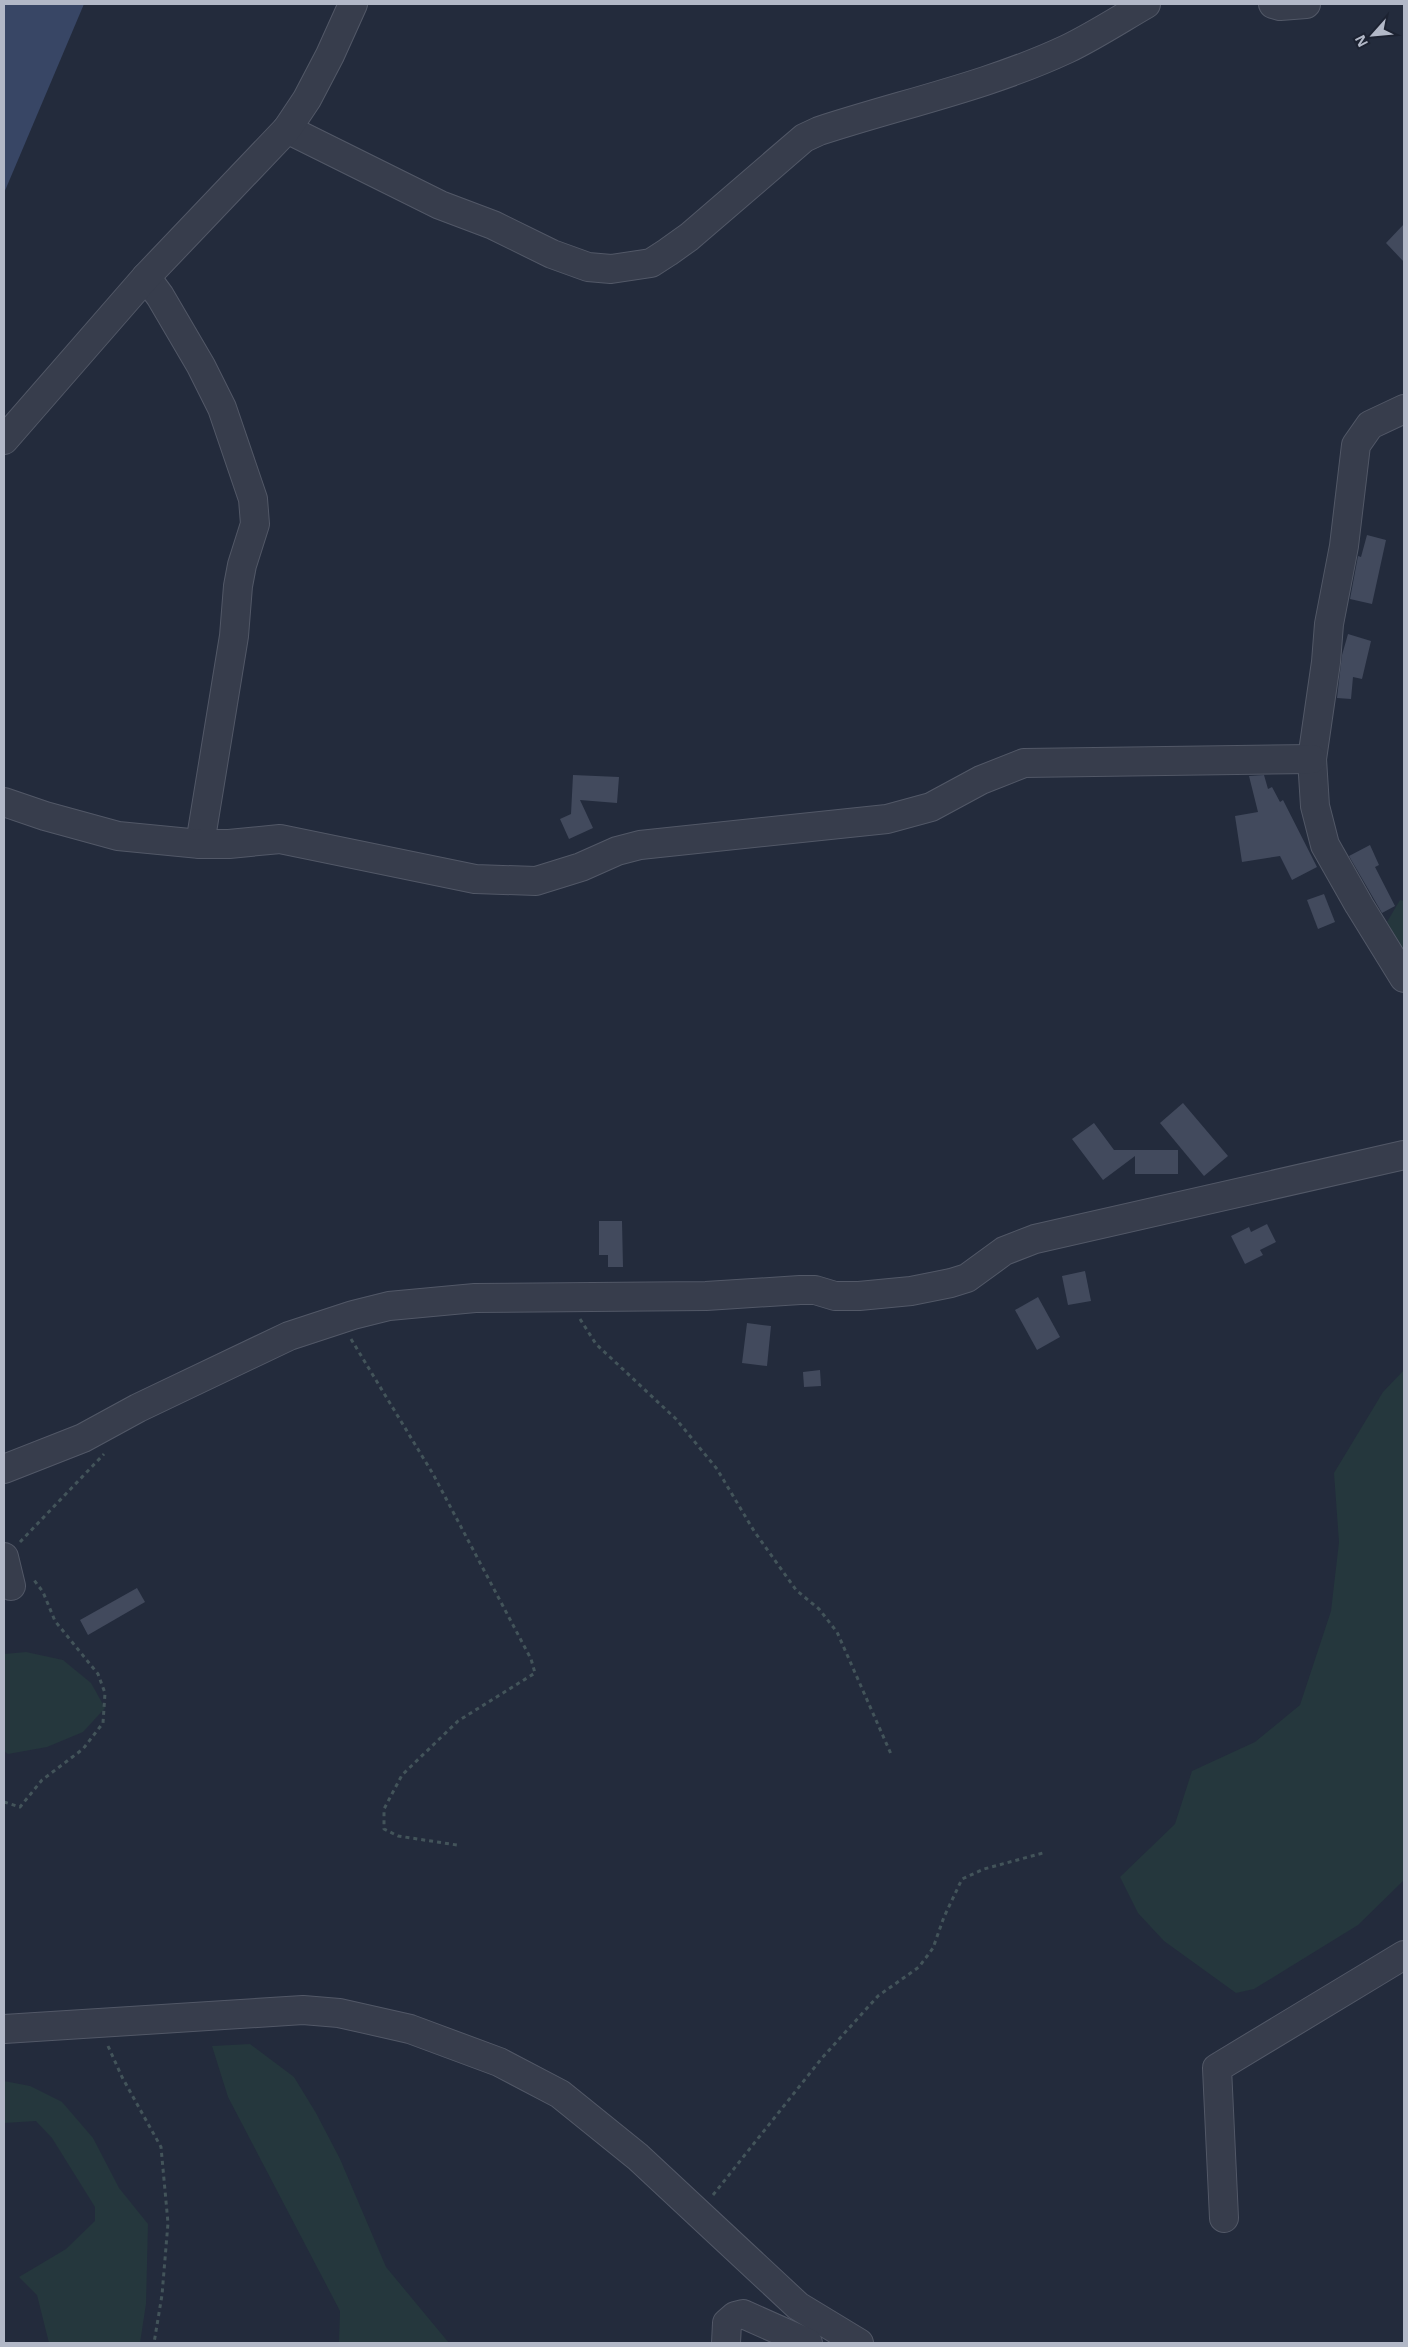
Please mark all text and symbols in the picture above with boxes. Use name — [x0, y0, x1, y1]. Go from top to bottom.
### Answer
north arrow — [1348, 10, 1398, 60]
text: N — [1350, 32, 1372, 51]

